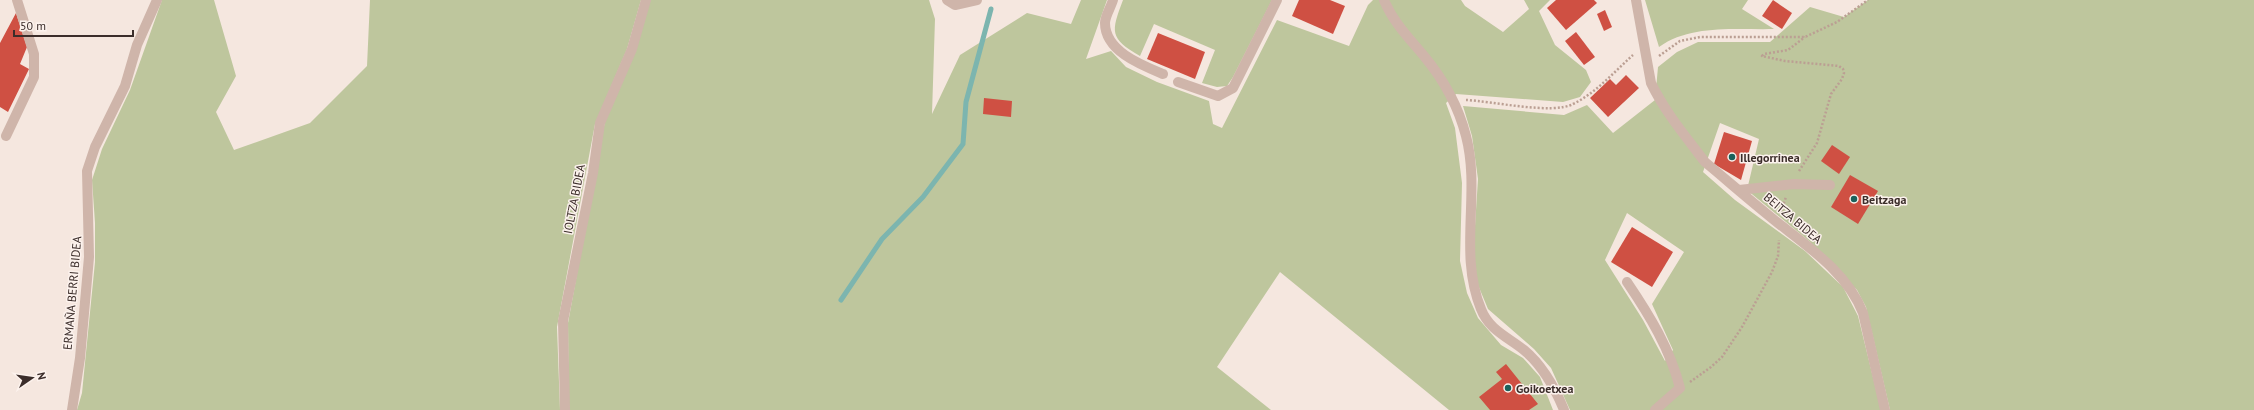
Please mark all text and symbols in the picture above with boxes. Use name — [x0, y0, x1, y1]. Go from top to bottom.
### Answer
scale bar — [14, 12, 133, 38]
text: 50 m — [20, 18, 46, 33]
place label: Illegorrinea — [1740, 150, 1800, 165]
marker: Illegorrinea — [1727, 152, 1737, 162]
street label: IOLTZA BIDEA — [560, 163, 588, 235]
street label: BEITZA BIDEA — [1761, 189, 1825, 247]
place label: Beitzaga — [1862, 192, 1906, 207]
marker: Beitzaga — [1849, 194, 1859, 204]
street label: ERMAÑA BERRI BIDEA — [60, 236, 84, 350]
north arrow — [12, 358, 52, 398]
text: N — [34, 371, 49, 381]
place label: Goikoetxea — [1516, 381, 1573, 396]
marker: Goikoetxea — [1503, 383, 1513, 393]

